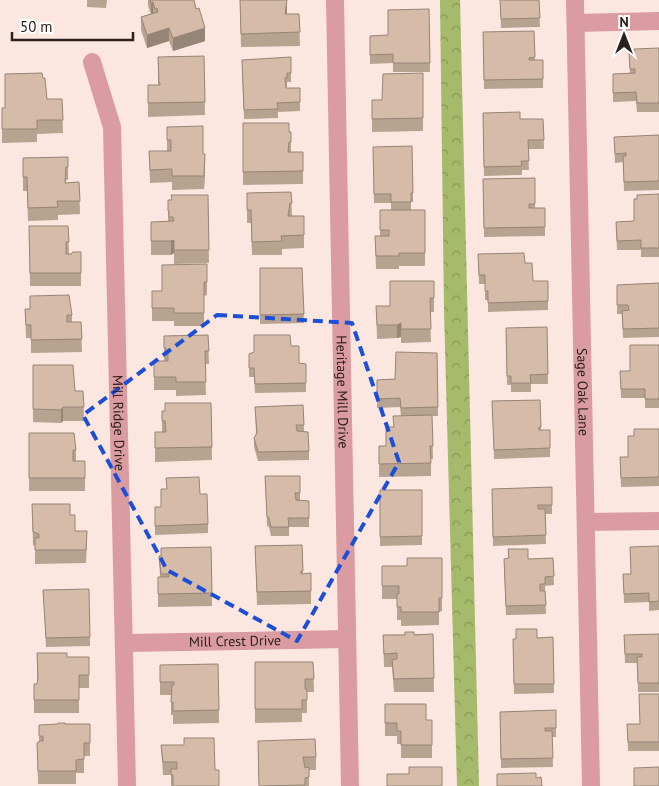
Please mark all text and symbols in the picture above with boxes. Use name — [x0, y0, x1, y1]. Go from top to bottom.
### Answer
scale bar — [12, 10, 134, 42]
north arrow — [599, 10, 649, 60]
text: N — [619, 13, 629, 31]
text: 50 m — [20, 17, 53, 36]
street label: Heritage Mill Drive — [332, 335, 353, 449]
street label: Sage Oak Lane — [573, 348, 593, 436]
street label: Mill Ridge Drive — [109, 375, 129, 471]
street label: Mill Crest Drive — [189, 631, 281, 651]

